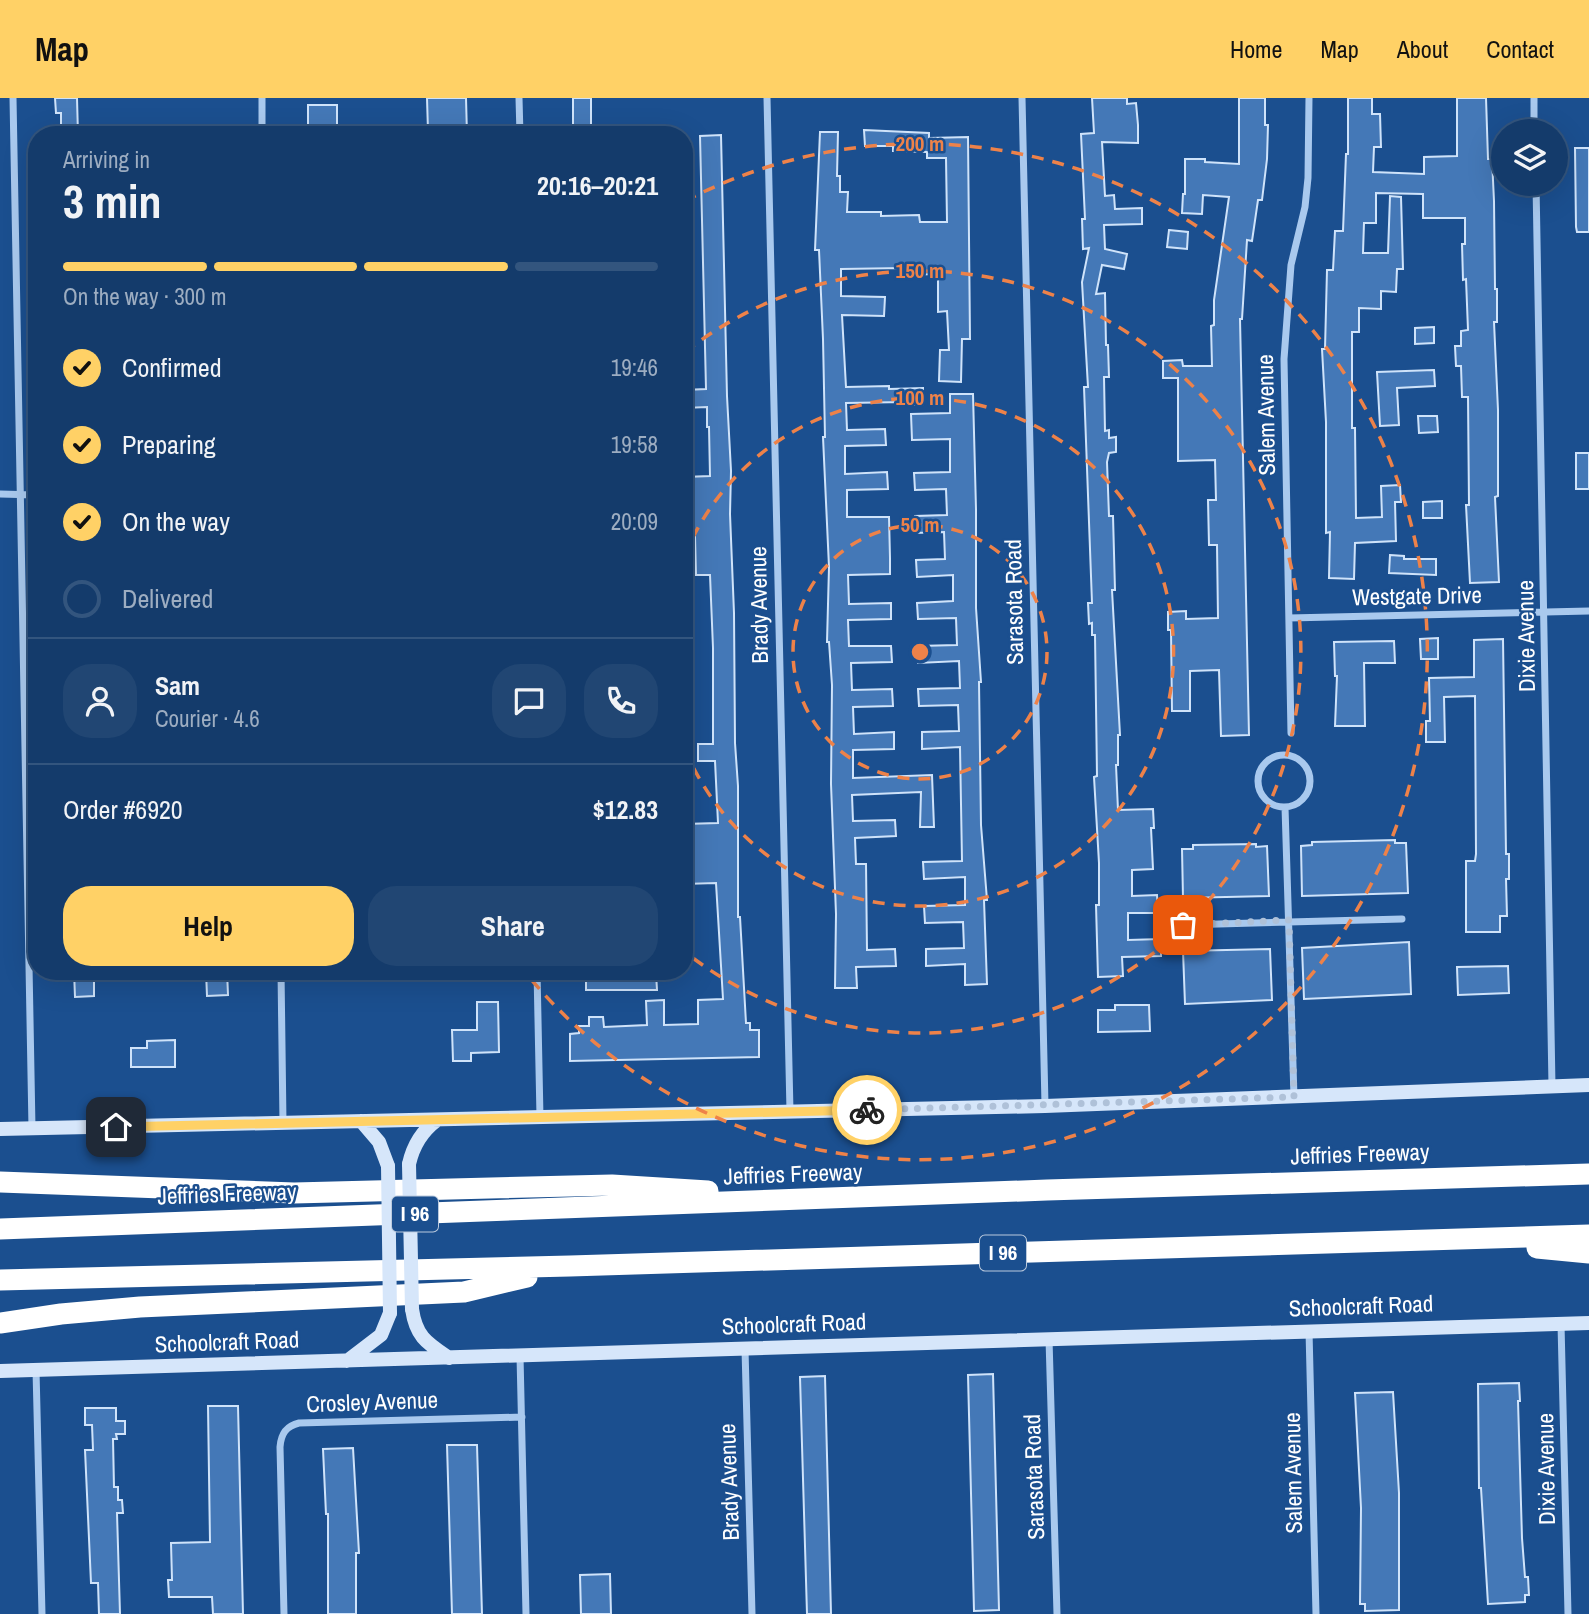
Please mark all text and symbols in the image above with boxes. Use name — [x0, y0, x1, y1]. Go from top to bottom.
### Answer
text: Map — [35, 27, 89, 71]
text: Home — [1230, 33, 1282, 65]
text: Map — [1320, 33, 1359, 65]
text: About — [1397, 33, 1448, 65]
text: Contact — [1486, 33, 1554, 65]
map controls — [1491, 119, 1568, 196]
button: layers — [1491, 119, 1568, 196]
text: 200 m — [896, 129, 944, 158]
text: Arriving in — [63, 144, 150, 175]
text: 20:16–20:21 — [537, 168, 658, 203]
text: 3 min — [63, 170, 162, 232]
text: 150 m — [896, 256, 944, 285]
text: On the way · 300 m — [63, 281, 227, 312]
icon: check — [63, 349, 101, 387]
text: Confirmed — [122, 350, 222, 385]
text: 19:46 — [611, 352, 658, 383]
street label: Salem Avenue — [1249, 354, 1282, 476]
text: 100 m — [896, 383, 944, 412]
icon: check — [63, 426, 101, 464]
text: Preparing — [122, 427, 216, 462]
text: 19:58 — [611, 429, 658, 460]
icon: check — [63, 503, 101, 541]
text: On the way — [122, 504, 230, 539]
text: 20:09 — [611, 506, 658, 537]
text: 50 m — [900, 510, 940, 539]
street label: Sarasota Road — [997, 539, 1030, 665]
street label: Brady Avenue — [742, 546, 775, 664]
street label: Westgate Drive — [1352, 579, 1482, 612]
street label: Dixie Avenue — [1509, 580, 1542, 692]
text: Delivered — [122, 581, 213, 616]
centre of rings — [908, 640, 932, 664]
button: person — [63, 664, 137, 738]
button: chat — [492, 664, 566, 738]
button: phone — [584, 664, 658, 738]
text: Sam — [155, 668, 200, 703]
text: Courier · 4.6 — [155, 703, 260, 734]
text: Order #6920 — [63, 792, 183, 827]
text: $12.83 — [593, 792, 658, 827]
button: Help — [63, 886, 354, 966]
button: Share — [368, 886, 658, 966]
pin — [1153, 895, 1213, 955]
icon: bag — [1164, 906, 1202, 944]
courier — [832, 1075, 902, 1145]
icon: bike — [848, 1091, 886, 1129]
pin — [86, 1097, 146, 1157]
icon: home — [97, 1108, 135, 1146]
street label: Jeffries Freeway — [1290, 1136, 1431, 1171]
street label: Jeffries Freeway — [723, 1156, 864, 1191]
street label: Jeffries Freeway — [157, 1176, 298, 1211]
road number: I 96 — [392, 1196, 438, 1232]
road number: I 96 — [980, 1236, 1026, 1270]
street label: Schoolcraft Road — [1288, 1287, 1434, 1324]
street label: Schoolcraft Road — [721, 1305, 867, 1342]
street label: Schoolcraft Road — [154, 1323, 300, 1360]
street label: Crosley Avenue — [306, 1384, 438, 1419]
street label: Salem Avenue — [1276, 1412, 1309, 1534]
street label: Dixie Avenue — [1529, 1413, 1562, 1525]
street label: Sarasota Road — [1016, 1414, 1051, 1540]
street label: Brady Avenue — [711, 1423, 746, 1541]

